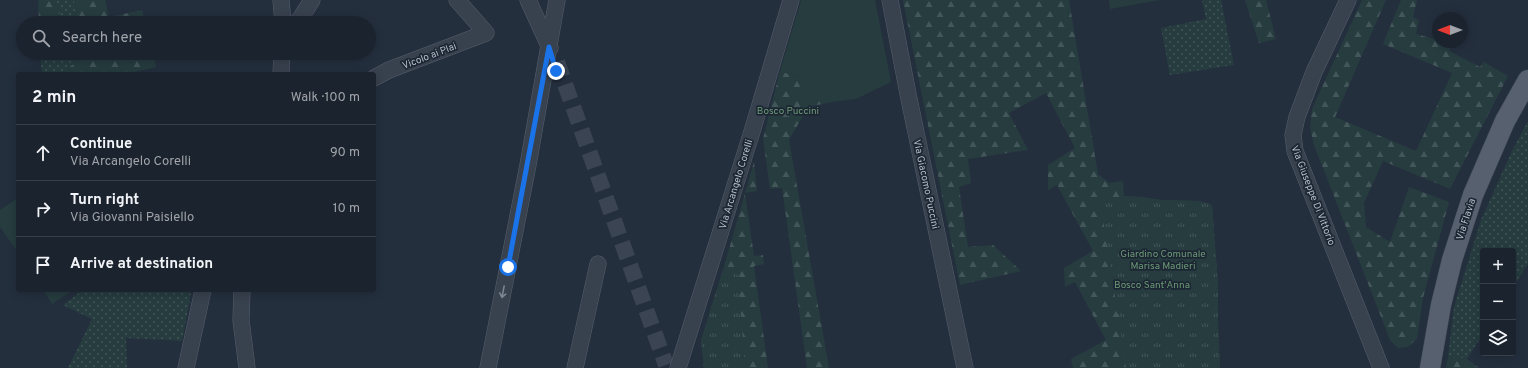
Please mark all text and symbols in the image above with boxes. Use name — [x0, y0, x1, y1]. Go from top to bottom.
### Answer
north arrow — [1432, 12, 1468, 48]
search box — [16, 16, 376, 60]
icon: search — [30, 27, 52, 49]
text: Search here — [62, 29, 142, 48]
street label: Vicolo ai Plai — [401, 40, 459, 73]
route end — [547, 62, 565, 80]
text: 2 min — [32, 87, 76, 109]
text: Walk · 100 m — [291, 90, 360, 106]
park label: Bosco Puccini — [757, 105, 819, 118]
text: Continue — [70, 135, 132, 154]
street label: Via Arcangelo Corelli — [717, 138, 756, 231]
street label: Via Giacomo Puccini — [910, 138, 941, 230]
icon: ahead — [32, 142, 54, 164]
street label: Via Giuseppe Di Vittorio — [1288, 144, 1338, 248]
text: 90 m — [330, 145, 360, 161]
text: Via Arcangelo Corelli — [70, 154, 191, 170]
text: Turn right — [70, 191, 139, 210]
street label: Via Flavia — [1454, 197, 1479, 242]
icon: right — [32, 198, 54, 220]
text: 10 m — [333, 201, 360, 217]
text: Via Giovanni Paisiello — [70, 210, 194, 226]
park label: Giardino Comunale Marisa Madieri — [1120, 248, 1206, 273]
map controls — [1480, 248, 1516, 356]
button: + — [1480, 248, 1516, 284]
icon: arrive — [32, 254, 54, 276]
text: Arrive at destination — [70, 255, 213, 274]
route start — [499, 258, 517, 276]
park label: Bosco Sant'Anna — [1114, 279, 1190, 292]
button: − — [1480, 284, 1516, 320]
one-way arrow — [499, 285, 507, 298]
button: layers — [1480, 320, 1516, 356]

